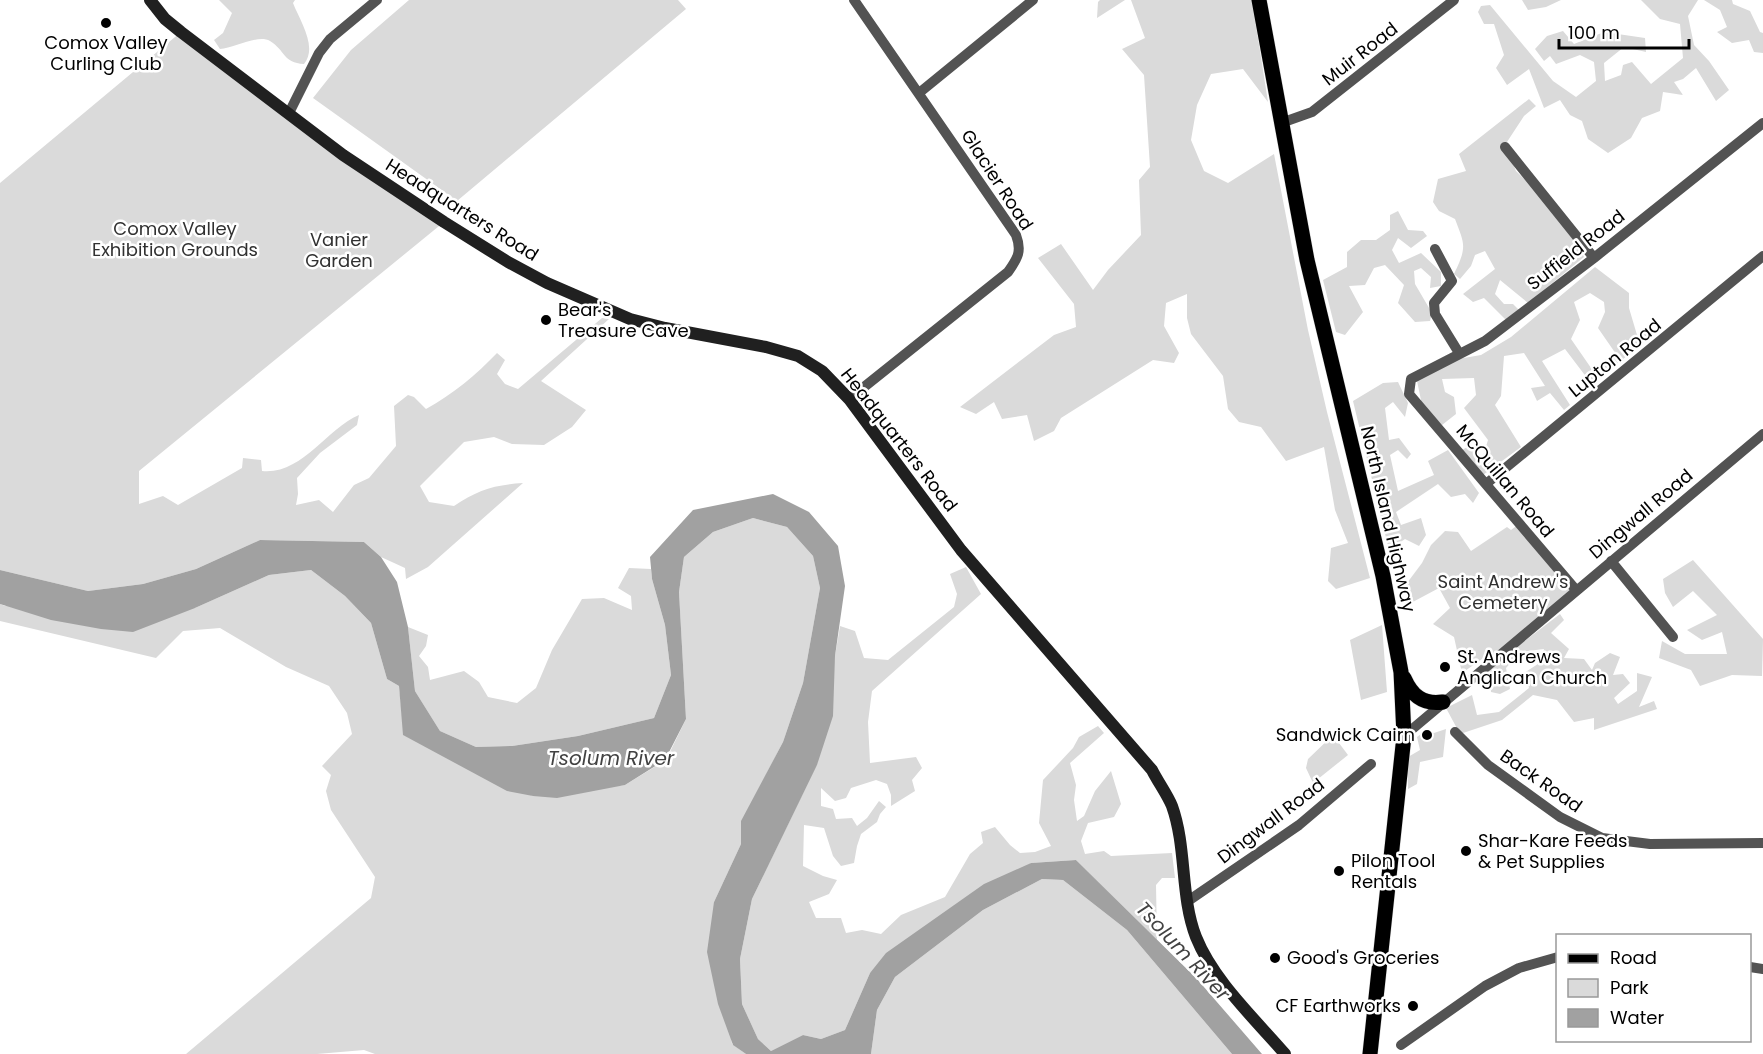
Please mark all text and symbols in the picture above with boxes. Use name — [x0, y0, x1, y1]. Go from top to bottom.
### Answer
scale bar — [1559, 12, 1690, 50]
marker: Comox Valley Curling Club — [99, 16, 113, 30]
street label: Muir Road — [1317, 16, 1403, 91]
text: 100 m — [1568, 20, 1620, 45]
place label: Comox Valley Curling Club — [44, 30, 168, 76]
street label: Glacier Road — [956, 125, 1039, 235]
street label: Headquarters Road — [381, 152, 543, 267]
street label: Suffield Road — [1522, 204, 1630, 296]
park label: Comox Valley Exhibition Grounds — [92, 216, 258, 262]
park label: Vanier Garden — [305, 227, 373, 273]
place label: Bear's Treasure Cave — [558, 297, 689, 343]
street label: Lupton Road — [1563, 312, 1666, 403]
marker: Bear's Treasure Cave — [539, 313, 553, 327]
street label: Headquarters Road — [835, 363, 963, 517]
street label: McQuillan Road — [1451, 419, 1560, 543]
street label: North Island Highway — [1355, 423, 1422, 614]
street label: Dingwall Road — [1584, 463, 1698, 564]
park label: Saint Andrew's Cemetery — [1438, 569, 1568, 615]
place label: St. Andrews Anglican Church — [1457, 644, 1607, 690]
marker: St. Andrews Anglican Church — [1438, 660, 1452, 674]
place label: Sandwick Cairn — [1276, 722, 1415, 747]
marker: Sandwick Cairn — [1420, 728, 1434, 742]
street label: Back Road — [1495, 743, 1587, 818]
water label: Tsolum River — [548, 744, 675, 772]
street label: Dingwall Road — [1212, 772, 1329, 869]
place label: Shar-Kare Feeds & Pet Supplies — [1478, 828, 1627, 874]
marker: Shar-Kare Feeds & Pet Supplies — [1459, 844, 1473, 858]
place label: Pilon Tool Rentals — [1351, 848, 1435, 894]
marker: Pilon Tool Rentals — [1332, 864, 1346, 878]
water label: Tsolum River — [1130, 895, 1237, 1007]
legend — [1556, 934, 1751, 1042]
place label: Good's Groceries — [1287, 945, 1439, 970]
text: Road — [1610, 945, 1657, 970]
marker: Good's Groceries — [1268, 951, 1282, 965]
text: Park — [1610, 975, 1649, 1000]
place label: CF Earthworks — [1275, 993, 1401, 1018]
marker: CF Earthworks — [1406, 999, 1420, 1013]
text: Water — [1610, 1005, 1664, 1030]

